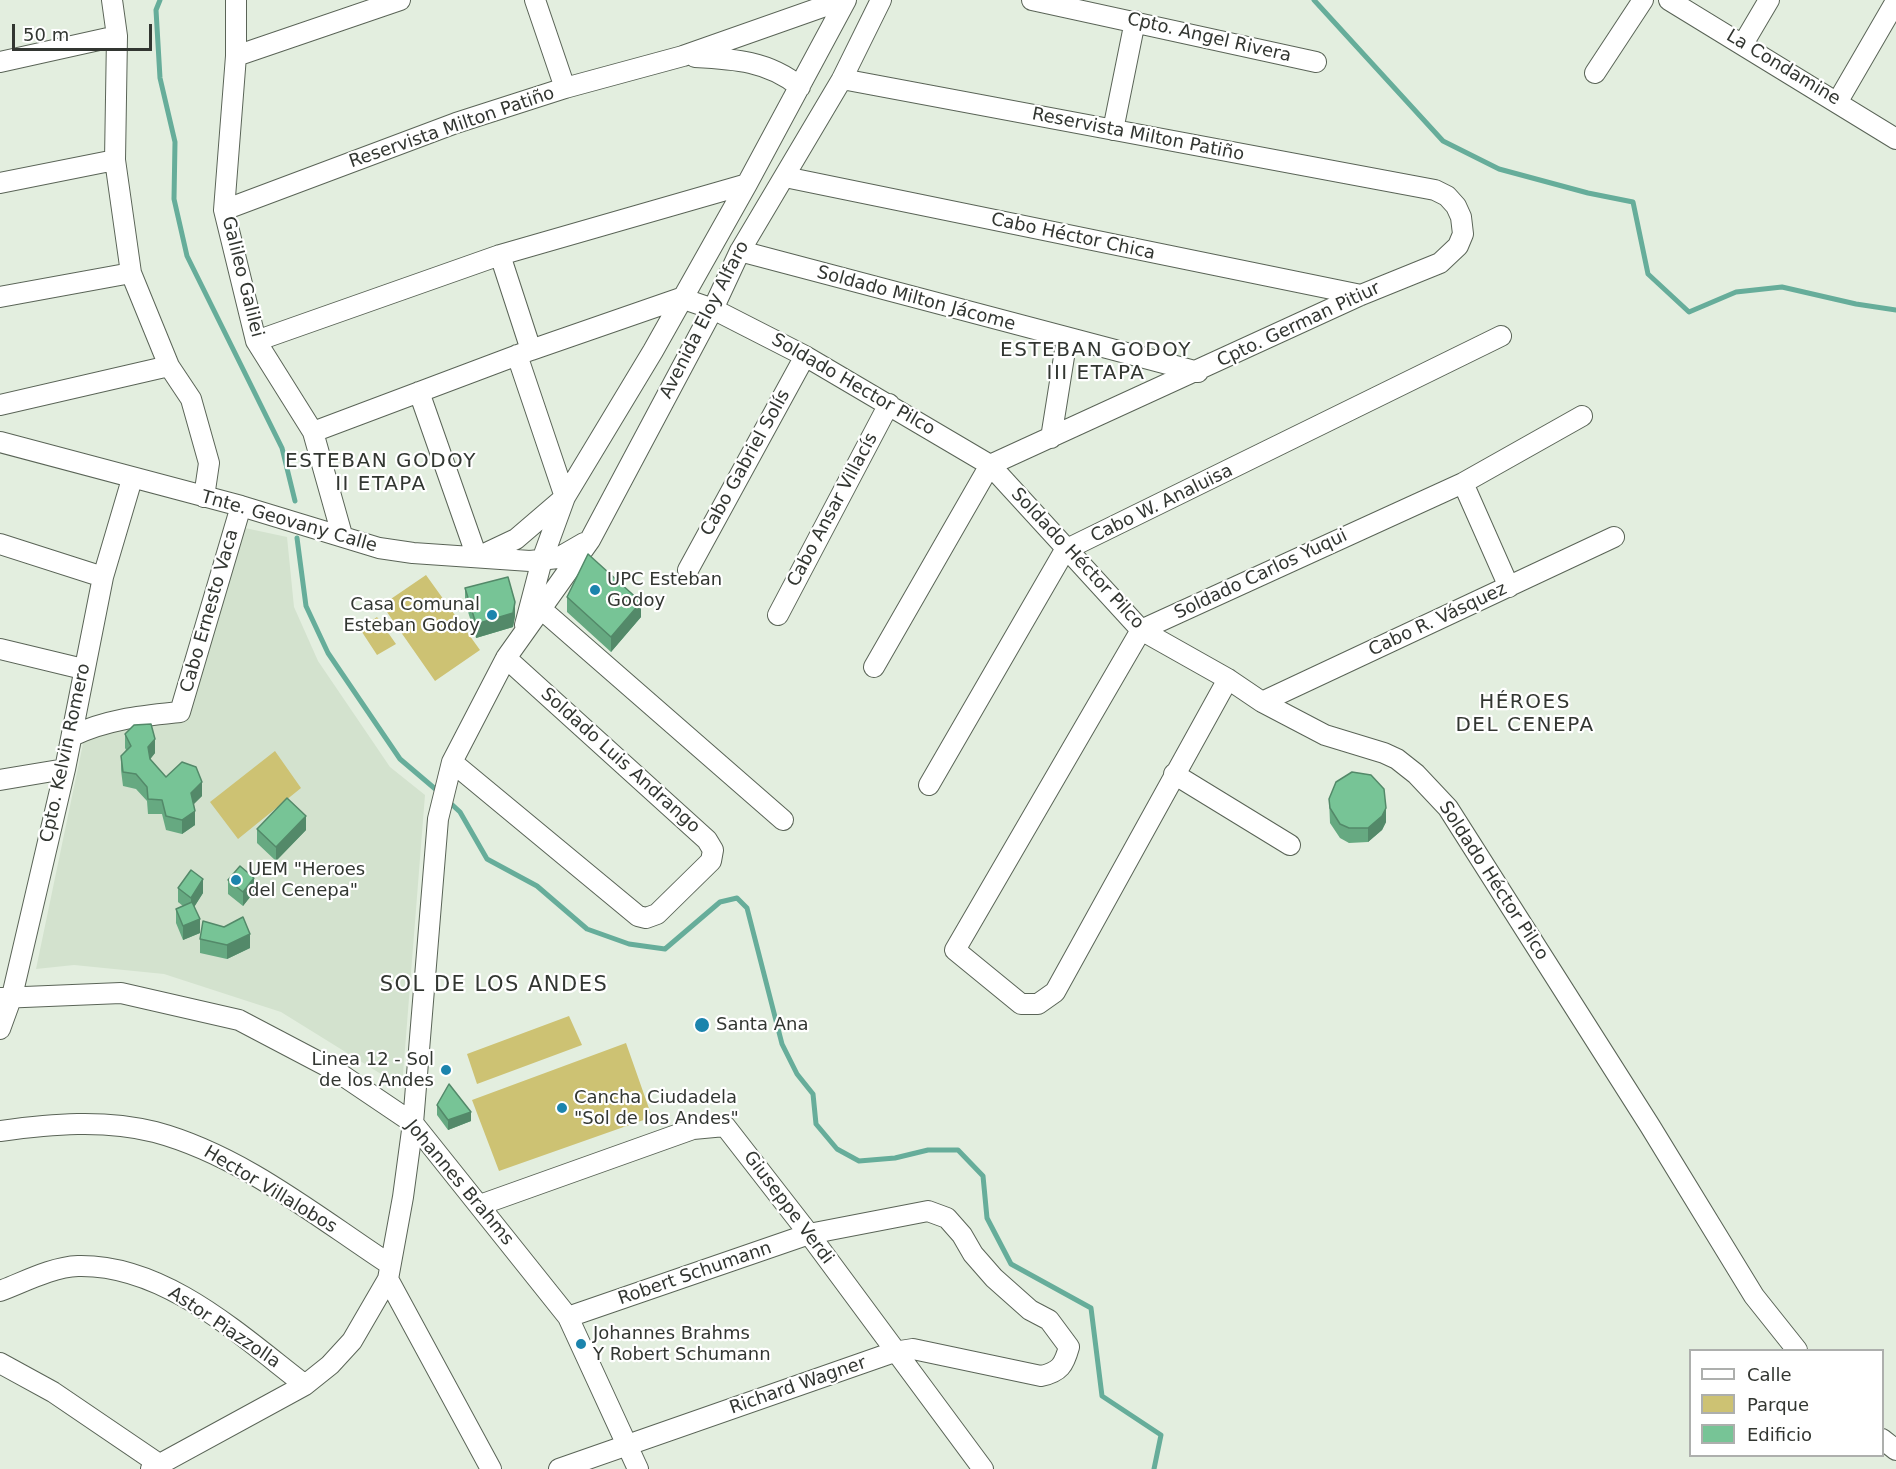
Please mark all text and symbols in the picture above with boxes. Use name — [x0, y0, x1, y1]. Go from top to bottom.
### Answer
street label: Cpto. Angel Rivera — [1125, 9, 1293, 67]
scale bar — [15, 12, 154, 50]
text: 50 m — [23, 24, 69, 45]
street label: La Condamine — [1722, 25, 1844, 111]
street label: Reservista Milton Patiño — [346, 83, 558, 173]
street label: Reservista Milton Patiño — [1030, 104, 1246, 166]
street label: Cabo Héctor Chica — [989, 209, 1157, 265]
street label: Galileo Galilei — [217, 214, 267, 340]
street label: Avenida Eloy Alfaro — [656, 238, 754, 402]
street label: Soldado Milton Jácome — [814, 262, 1018, 336]
street label: Cpto. German Pitiur — [1214, 278, 1384, 372]
street label: Soldado Hector Pilco — [767, 329, 939, 441]
district label: ESTEBAN GODOY III ETAPA — [1000, 339, 1192, 386]
street label: Cabo Gabriel Solís — [697, 386, 795, 540]
street label: Cabo Ansar Villacís — [783, 429, 883, 591]
district label: ESTEBAN GODOY II ETAPA — [285, 450, 477, 497]
street label: Cabo W. Analuisa — [1087, 460, 1237, 548]
street label: Soldado Héctor Pilco — [1006, 484, 1148, 634]
street label: Tnte. Geovany Calle — [198, 487, 380, 557]
street label: Soldado Carlos Yuqui — [1171, 525, 1351, 625]
street label: Cabo Ernesto Vaca — [176, 527, 244, 695]
place label: UPC Esteban Godoy — [607, 569, 722, 612]
street label: Cabo R. Vásquez — [1366, 579, 1510, 661]
marker: UPC Esteban Godoy — [588, 583, 602, 597]
place label: Casa Comunal Esteban Godoy — [343, 594, 480, 636]
marker: Casa Comunal Esteban Godoy — [485, 608, 499, 622]
street label: Cpto. Kelvin Romero — [36, 662, 96, 844]
street label: Soldado Luis Andrango — [536, 684, 704, 838]
district label: HÉROES DEL CENEPA — [1455, 691, 1595, 738]
street label: Soldado Héctor Pilco — [1434, 797, 1552, 965]
place label: UEM "Heroes del Cenepa" — [248, 859, 365, 902]
marker: UEM "Heroes del Cenepa" — [229, 873, 243, 887]
district label: SOL DE LOS ANDES — [380, 973, 608, 999]
place label: Santa Ana — [716, 1014, 808, 1036]
marker: Santa Ana — [693, 1016, 711, 1034]
place label: Linea 12 - Sol de los Andes — [311, 1049, 434, 1092]
marker: Linea 12 - Sol de los Andes — [439, 1063, 453, 1077]
place label: Cancha Ciudadela "Sol de los Andes" — [574, 1087, 739, 1130]
marker: Cancha Ciudadela "Sol de los Andes" — [555, 1101, 569, 1115]
street label: Johannes Brahms — [400, 1116, 518, 1250]
street label: Hector Villalobos — [200, 1142, 340, 1238]
street label: Giuseppe Verdi — [738, 1147, 838, 1269]
street label: Robert Schumann — [615, 1238, 775, 1310]
street label: Astor Piazzolla — [164, 1283, 284, 1373]
place label: Johannes Brahms Y Robert Schumann — [593, 1323, 771, 1366]
marker: Johannes Brahms Y Robert Schumann — [574, 1337, 588, 1351]
legend — [1689, 1349, 1884, 1457]
street label: Richard Wagner — [727, 1353, 869, 1419]
text: Calle — [1747, 1364, 1792, 1385]
text: Parque — [1747, 1394, 1809, 1415]
text: Edificio — [1747, 1424, 1812, 1445]

